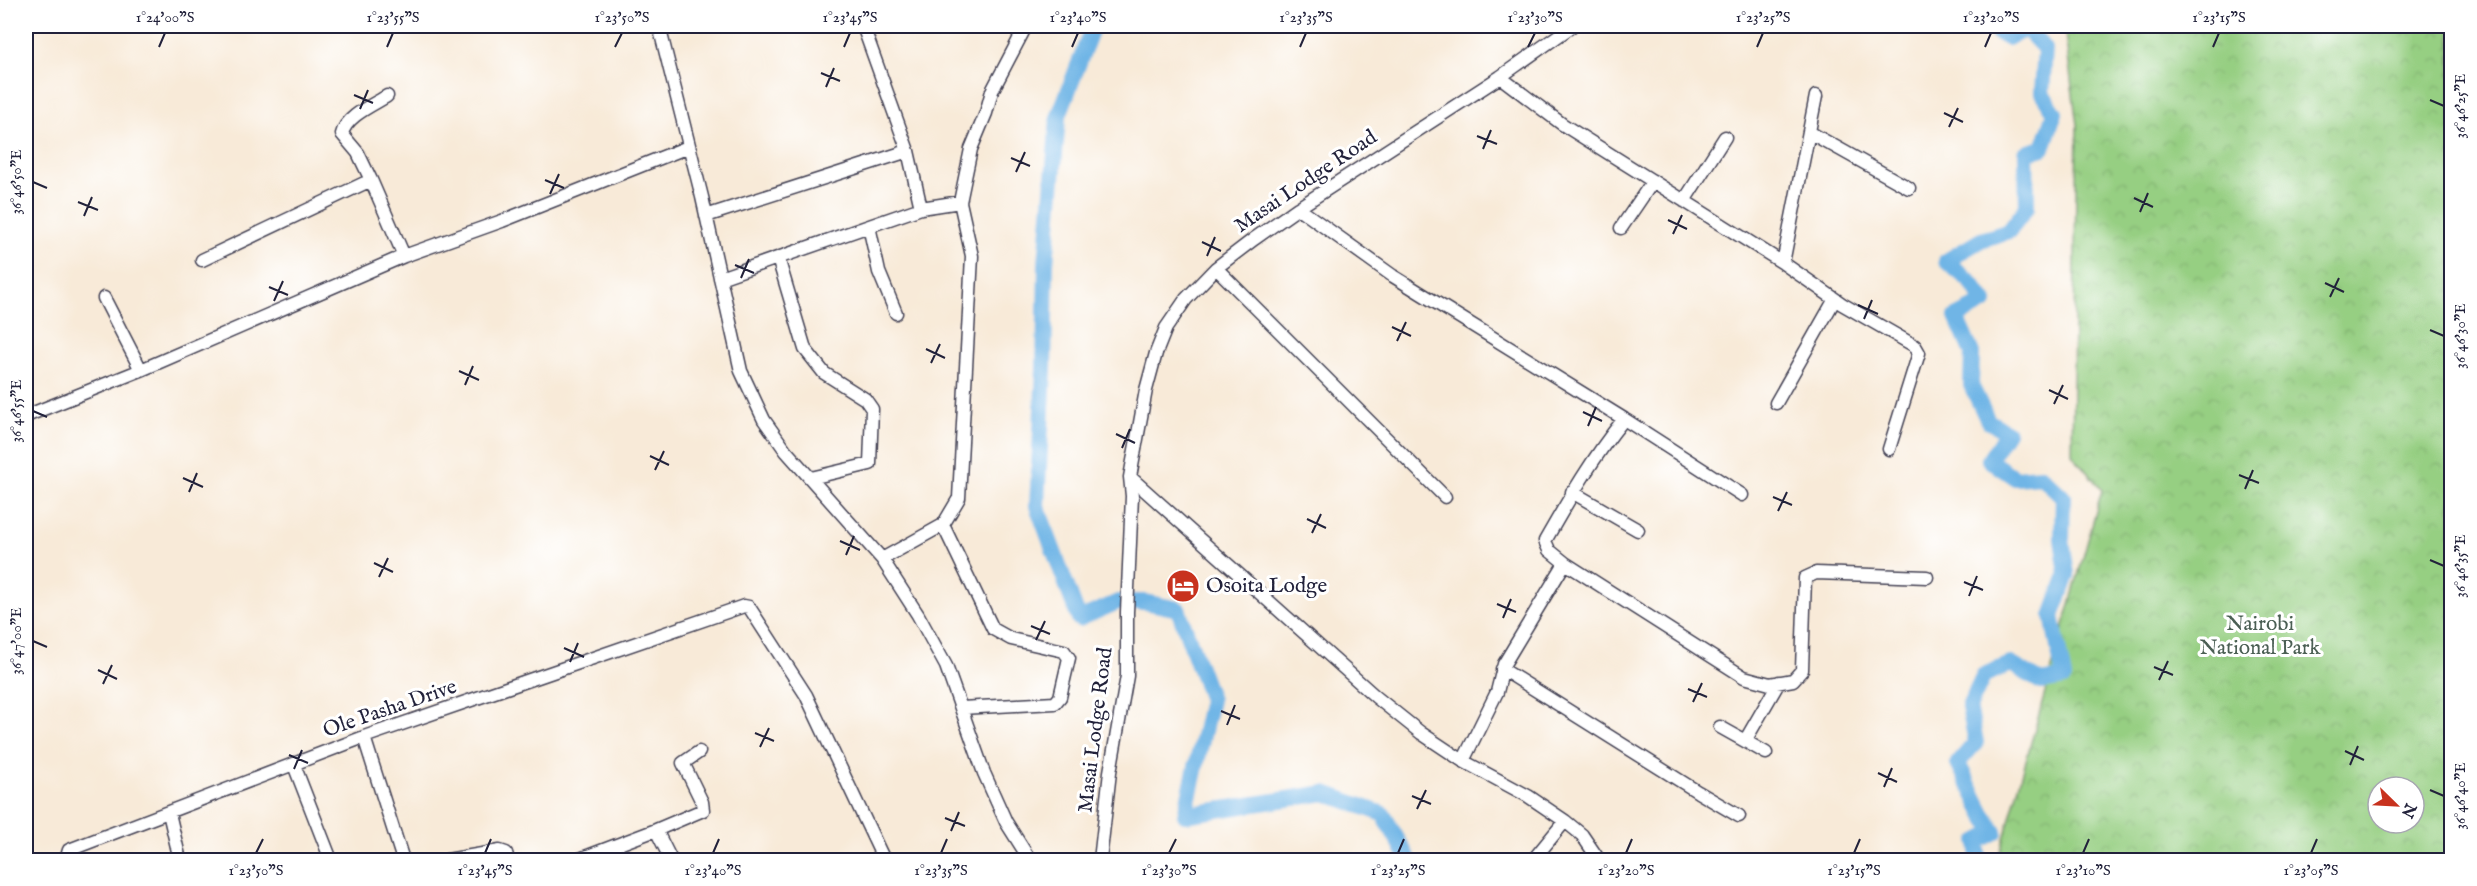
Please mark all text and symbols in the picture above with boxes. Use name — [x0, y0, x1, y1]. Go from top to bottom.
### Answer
text: 1°24'00"S — [136, 8, 194, 27]
text: 1°23'55"S — [366, 8, 420, 27]
text: 1°23'50"S — [594, 8, 650, 27]
text: 1°23'45"S — [823, 8, 878, 27]
text: 1°23'40"S — [1050, 8, 1106, 27]
text: 1°23'35"S — [1279, 8, 1333, 27]
text: 1°23'30"S — [1507, 8, 1563, 27]
text: 1°23'25"S — [1736, 8, 1790, 27]
text: 1°23'20"S — [1963, 8, 2019, 27]
text: 1°23'15"S — [2192, 8, 2246, 27]
text: 36°46'25"E — [2451, 74, 2470, 138]
street label: Masai Lodge Road — [1230, 124, 1383, 240]
text: 36°46'50"E — [7, 149, 26, 215]
text: 36°46'30"E — [2451, 303, 2470, 369]
text: 36°46'55"E — [7, 379, 26, 443]
text: 36°46'35"E — [2451, 534, 2470, 598]
hotel icon: Osoita Lodge — [1165, 568, 1201, 604]
place label: Osoita Lodge — [1206, 573, 1327, 600]
text: 36°47'00"E — [7, 607, 26, 675]
park label: Nairobi National Park — [2199, 611, 2321, 662]
street label: Masai Lodge Road — [1072, 645, 1120, 814]
street label: Ole Pasha Drive — [320, 673, 461, 744]
text: 36°46'40"E — [2451, 762, 2470, 830]
north arrow — [2366, 775, 2426, 835]
text: N — [2396, 799, 2420, 821]
text: 1°23'50"S — [228, 861, 284, 880]
text: 1°23'45"S — [458, 861, 513, 880]
text: 1°23'40"S — [685, 861, 741, 880]
text: 1°23'35"S — [914, 861, 968, 880]
text: 1°23'30"S — [1141, 861, 1197, 880]
text: 1°23'25"S — [1371, 861, 1425, 880]
text: 1°23'20"S — [1598, 861, 1654, 880]
text: 1°23'15"S — [1827, 861, 1881, 880]
text: 1°23'10"S — [2055, 861, 2111, 880]
text: 1°23'05"S — [2283, 861, 2339, 880]

